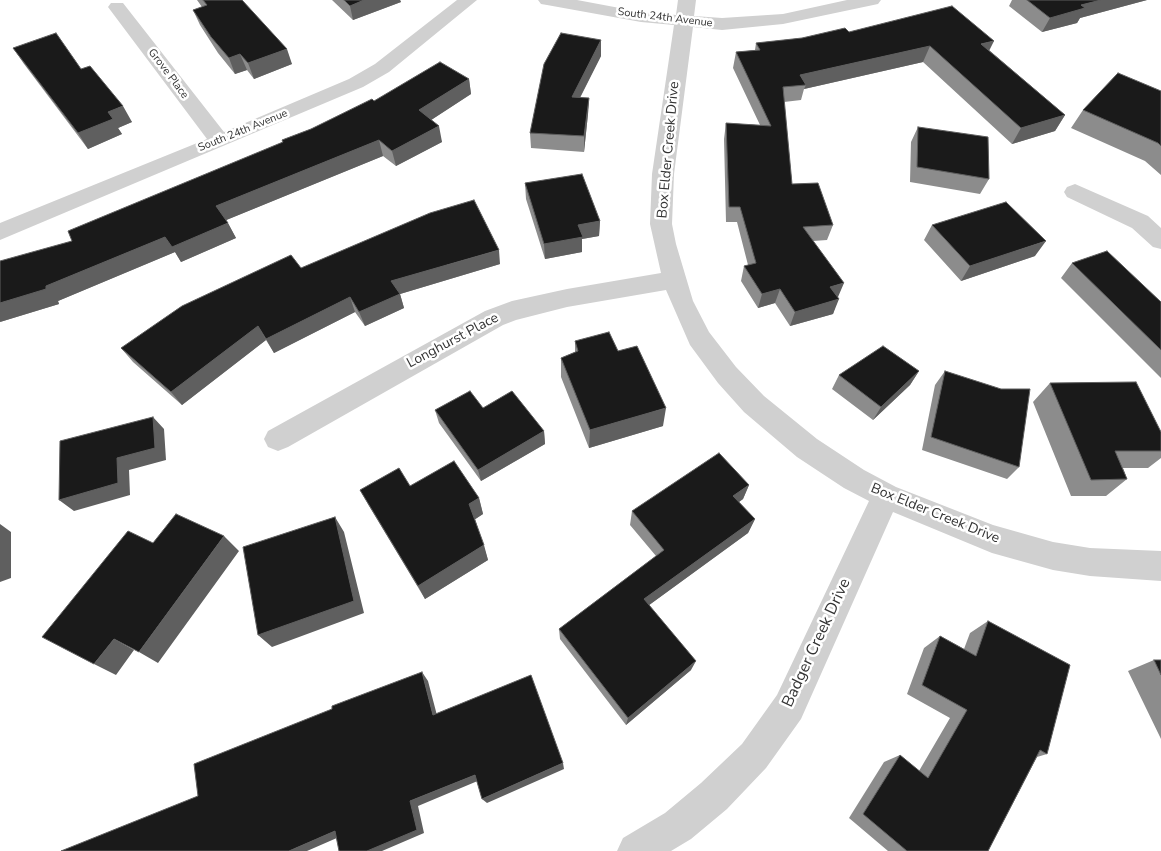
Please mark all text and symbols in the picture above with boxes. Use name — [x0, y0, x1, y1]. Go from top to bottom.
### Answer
street label: South 24th Avenue — [617, 6, 713, 30]
street label: Grove Place — [145, 46, 191, 102]
street label: Box Elder Creek Drive — [655, 81, 683, 219]
street label: South 24th Avenue — [196, 107, 290, 155]
street label: Longhurst Place — [404, 310, 502, 372]
street label: Box Elder Creek Drive — [868, 480, 1002, 548]
street label: Badger Creek Drive — [779, 576, 855, 710]

